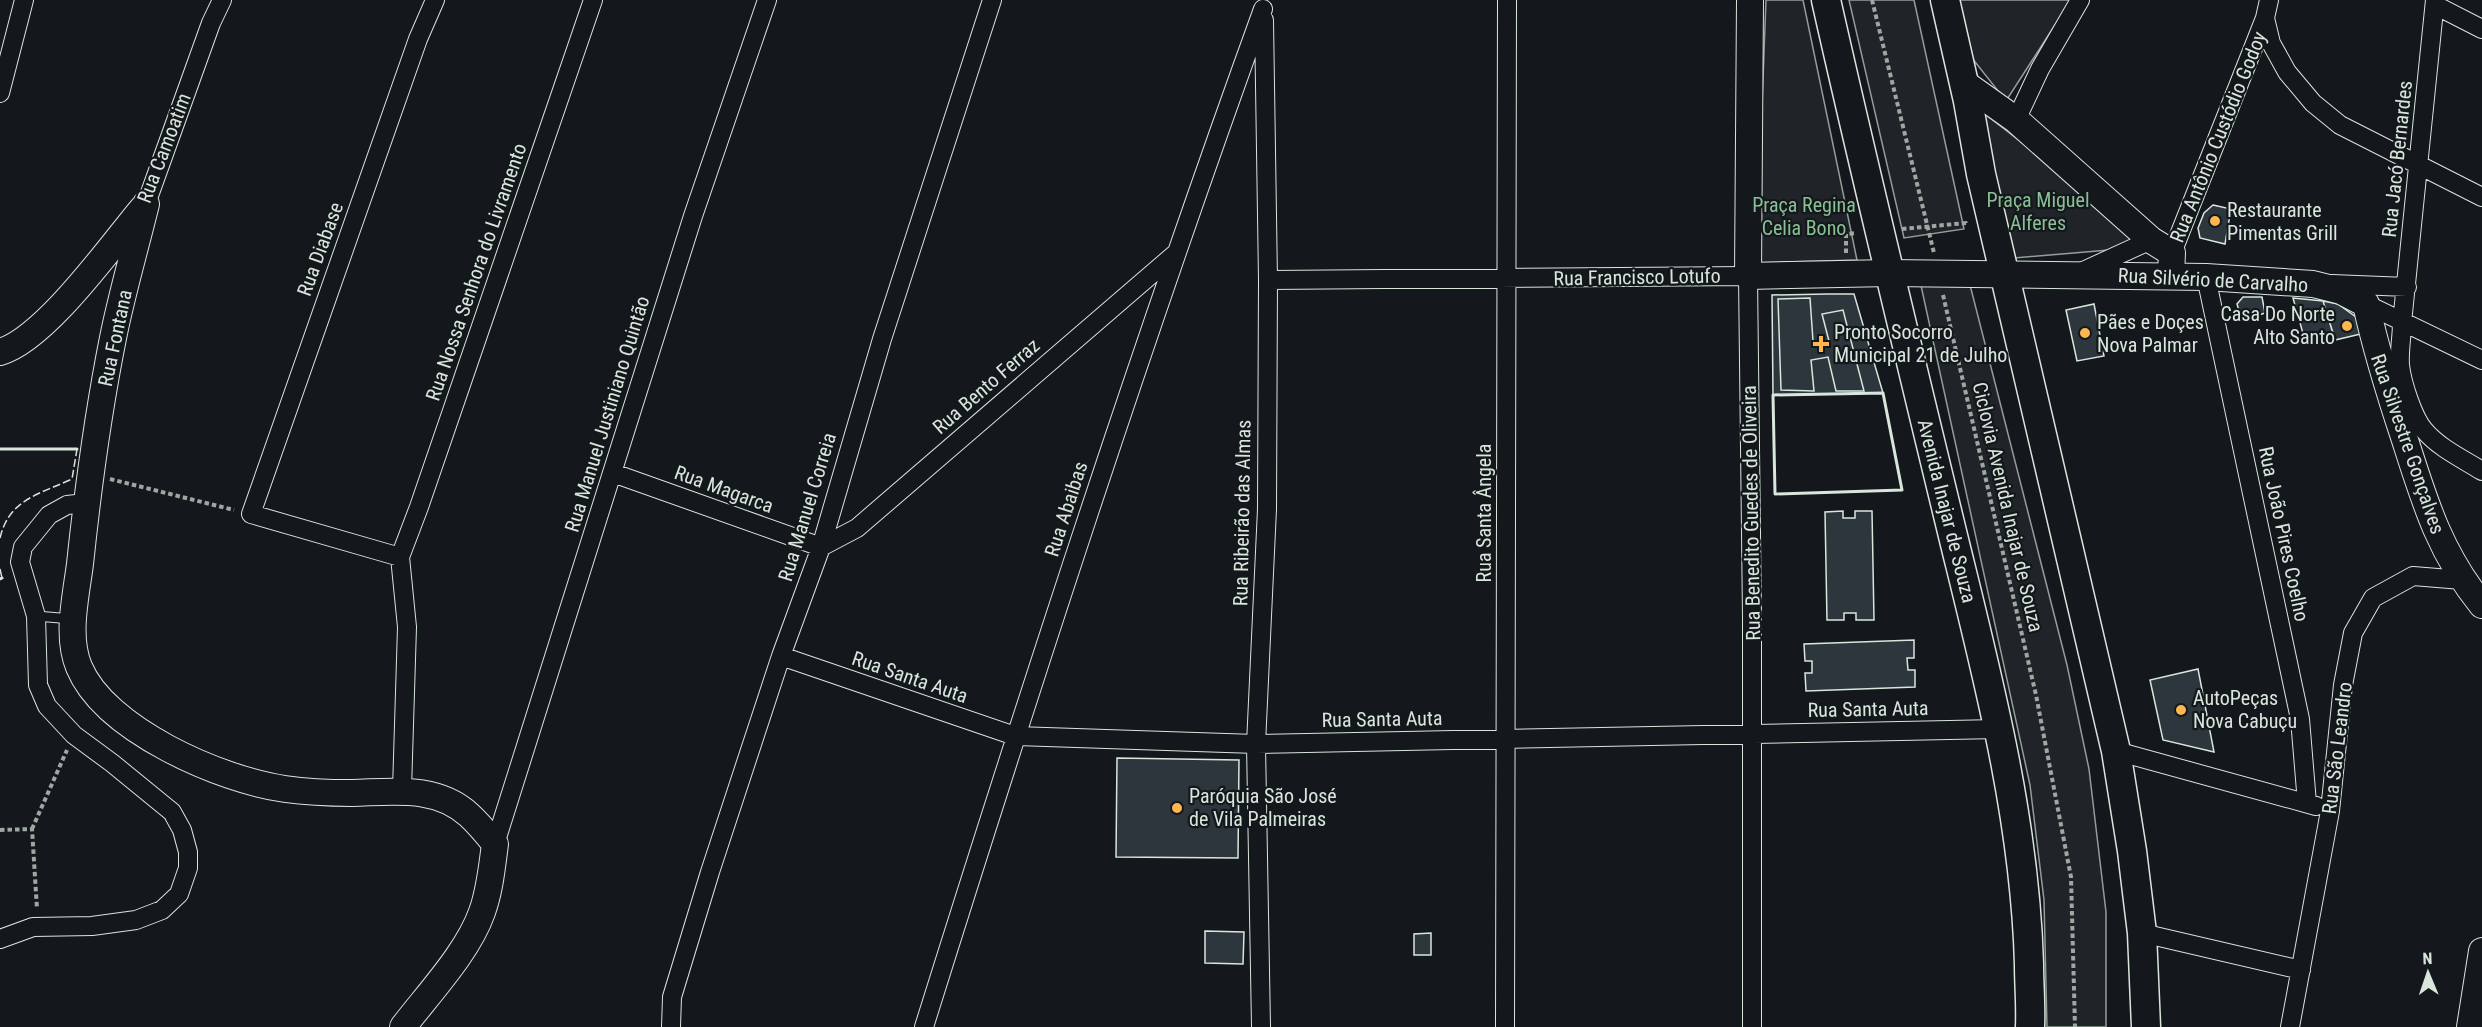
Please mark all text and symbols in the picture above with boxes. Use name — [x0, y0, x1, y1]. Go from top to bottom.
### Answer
street label: Rua Antônio Custódio Godoy — [2165, 28, 2271, 246]
street label: Rua Jacó Bernardes — [2377, 79, 2417, 239]
street label: Rua Camoatim — [132, 90, 196, 206]
street label: Rua Nossa Senhora do Livramento — [421, 140, 531, 404]
park label: Praça Miguel Alferes — [1987, 188, 2089, 235]
park label: Praça Regina Celia Bono — [1752, 193, 1856, 240]
place label: Restaurante Pimentas Grill — [2227, 198, 2338, 245]
street label: Rua Diabase — [292, 199, 348, 299]
marker: Restaurante Pimentas Grill — [2208, 214, 2222, 228]
street label: Rua Silvério de Carvalho — [2117, 263, 2309, 297]
street label: Rua Francisco Lotufo — [1553, 264, 1721, 290]
street label: Rua Fontana — [93, 287, 137, 389]
street label: Rua Manuel Justiniano Quintão — [560, 293, 654, 535]
place label: Casa Do Norte Alto Santo — [2220, 302, 2335, 349]
place label: Pães e Doçes Nova Palmar — [2097, 310, 2204, 357]
marker: Casa Do Norte Alto Santo — [2340, 319, 2354, 333]
place label: Pronto Socorro Municipal 21 de Julho — [1834, 320, 2007, 367]
marker: Pães e Doçes Nova Palmar — [2078, 326, 2092, 340]
street label: Rua Bento Ferraz — [928, 333, 1044, 439]
marker: Pronto Socorro Municipal 21 de Julho — [1812, 335, 1830, 353]
street label: Rua Silvestre Gonçalves — [2366, 351, 2450, 537]
street label: Ciclovia Avenida Inajar de Souza — [1968, 380, 2048, 634]
street label: Rua Benedito Guedes de Oliveira — [1737, 385, 1765, 641]
street label: Avenida Inajar de Souza — [1913, 417, 1981, 605]
street label: Rua Ribeirão das Almas — [1228, 420, 1256, 606]
street label: Rua Manuel Correia — [773, 430, 841, 584]
street label: Rua Santa Ângela — [1472, 444, 1496, 582]
street label: Rua João Pires Coelho — [2254, 444, 2314, 624]
street label: Rua Abaibas — [1039, 458, 1093, 560]
street label: Rua Magarca — [671, 460, 777, 518]
street label: Rua Santa Auta — [849, 646, 971, 708]
street label: Rua São Leandro — [2317, 681, 2357, 815]
place label: AutoPeças Nova Cabuçu — [2193, 686, 2297, 733]
street label: Rua Santa Auta — [1807, 696, 1929, 722]
marker: AutoPeças Nova Cabuçu — [2174, 703, 2188, 717]
street label: Rua Santa Auta — [1321, 706, 1443, 732]
place label: Paróquia São José de Vila Palmeiras — [1189, 784, 1337, 831]
marker: Paróquia São José de Vila Palmeiras — [1170, 801, 1184, 815]
north arrow — [2398, 943, 2458, 1003]
text: N — [2422, 949, 2433, 968]

